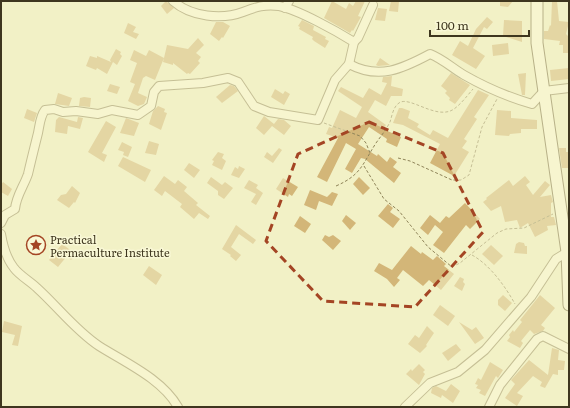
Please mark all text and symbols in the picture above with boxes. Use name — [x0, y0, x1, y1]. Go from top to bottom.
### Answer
scale bar — [430, 12, 529, 38]
text: 100 m — [436, 16, 469, 34]
place label: Practical Permaculture Institute — [50, 231, 170, 260]
place icon: Practical Permaculture Institute — [25, 234, 47, 256]

